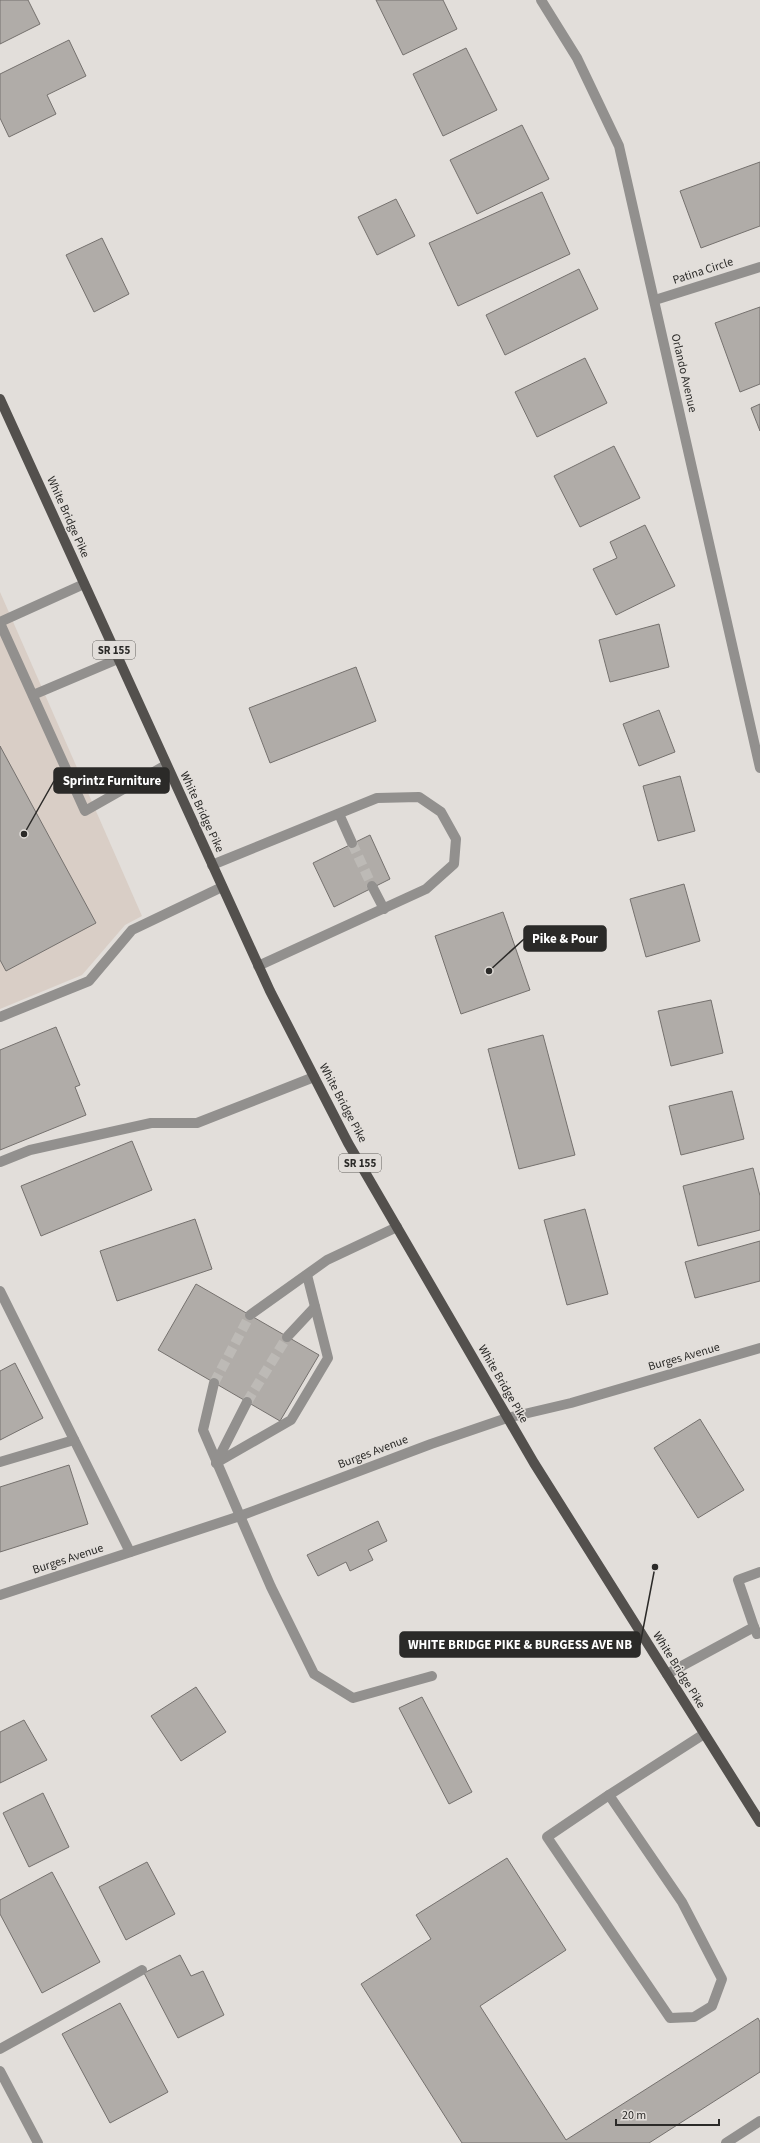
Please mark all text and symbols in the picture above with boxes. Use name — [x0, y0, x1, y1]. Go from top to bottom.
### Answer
street label: Patina Circle — [671, 253, 735, 289]
street label: Orlando Avenue — [667, 332, 701, 414]
street label: White Bridge Pike — [42, 474, 94, 561]
road number: SR 155 — [93, 641, 135, 659]
callout: Sprintz Furniture — [54, 768, 169, 793]
street label: White Bridge Pike — [176, 769, 228, 855]
text: Sprintz Furniture — [63, 772, 162, 790]
callout: Pike & Pour — [524, 926, 606, 951]
text: Pike & Pour — [532, 930, 599, 948]
street label: White Bridge Pike — [315, 1060, 371, 1146]
road number: SR 155 — [339, 1154, 381, 1172]
street label: Burges Avenue — [646, 1339, 722, 1375]
street label: White Bridge Pike — [474, 1342, 532, 1426]
street label: Burges Avenue — [335, 1431, 411, 1473]
street label: Burges Avenue — [30, 1539, 106, 1579]
street label: White Bridge Pike — [649, 1628, 709, 1712]
callout: WHITE BRIDGE PIKE & BURGESS AVE NB — [400, 1632, 640, 1657]
text: WHITE BRIDGE PIKE & BURGESS AVE NB — [408, 1636, 632, 1654]
scale bar — [616, 2101, 719, 2127]
text: 20 m — [622, 2107, 646, 2124]

